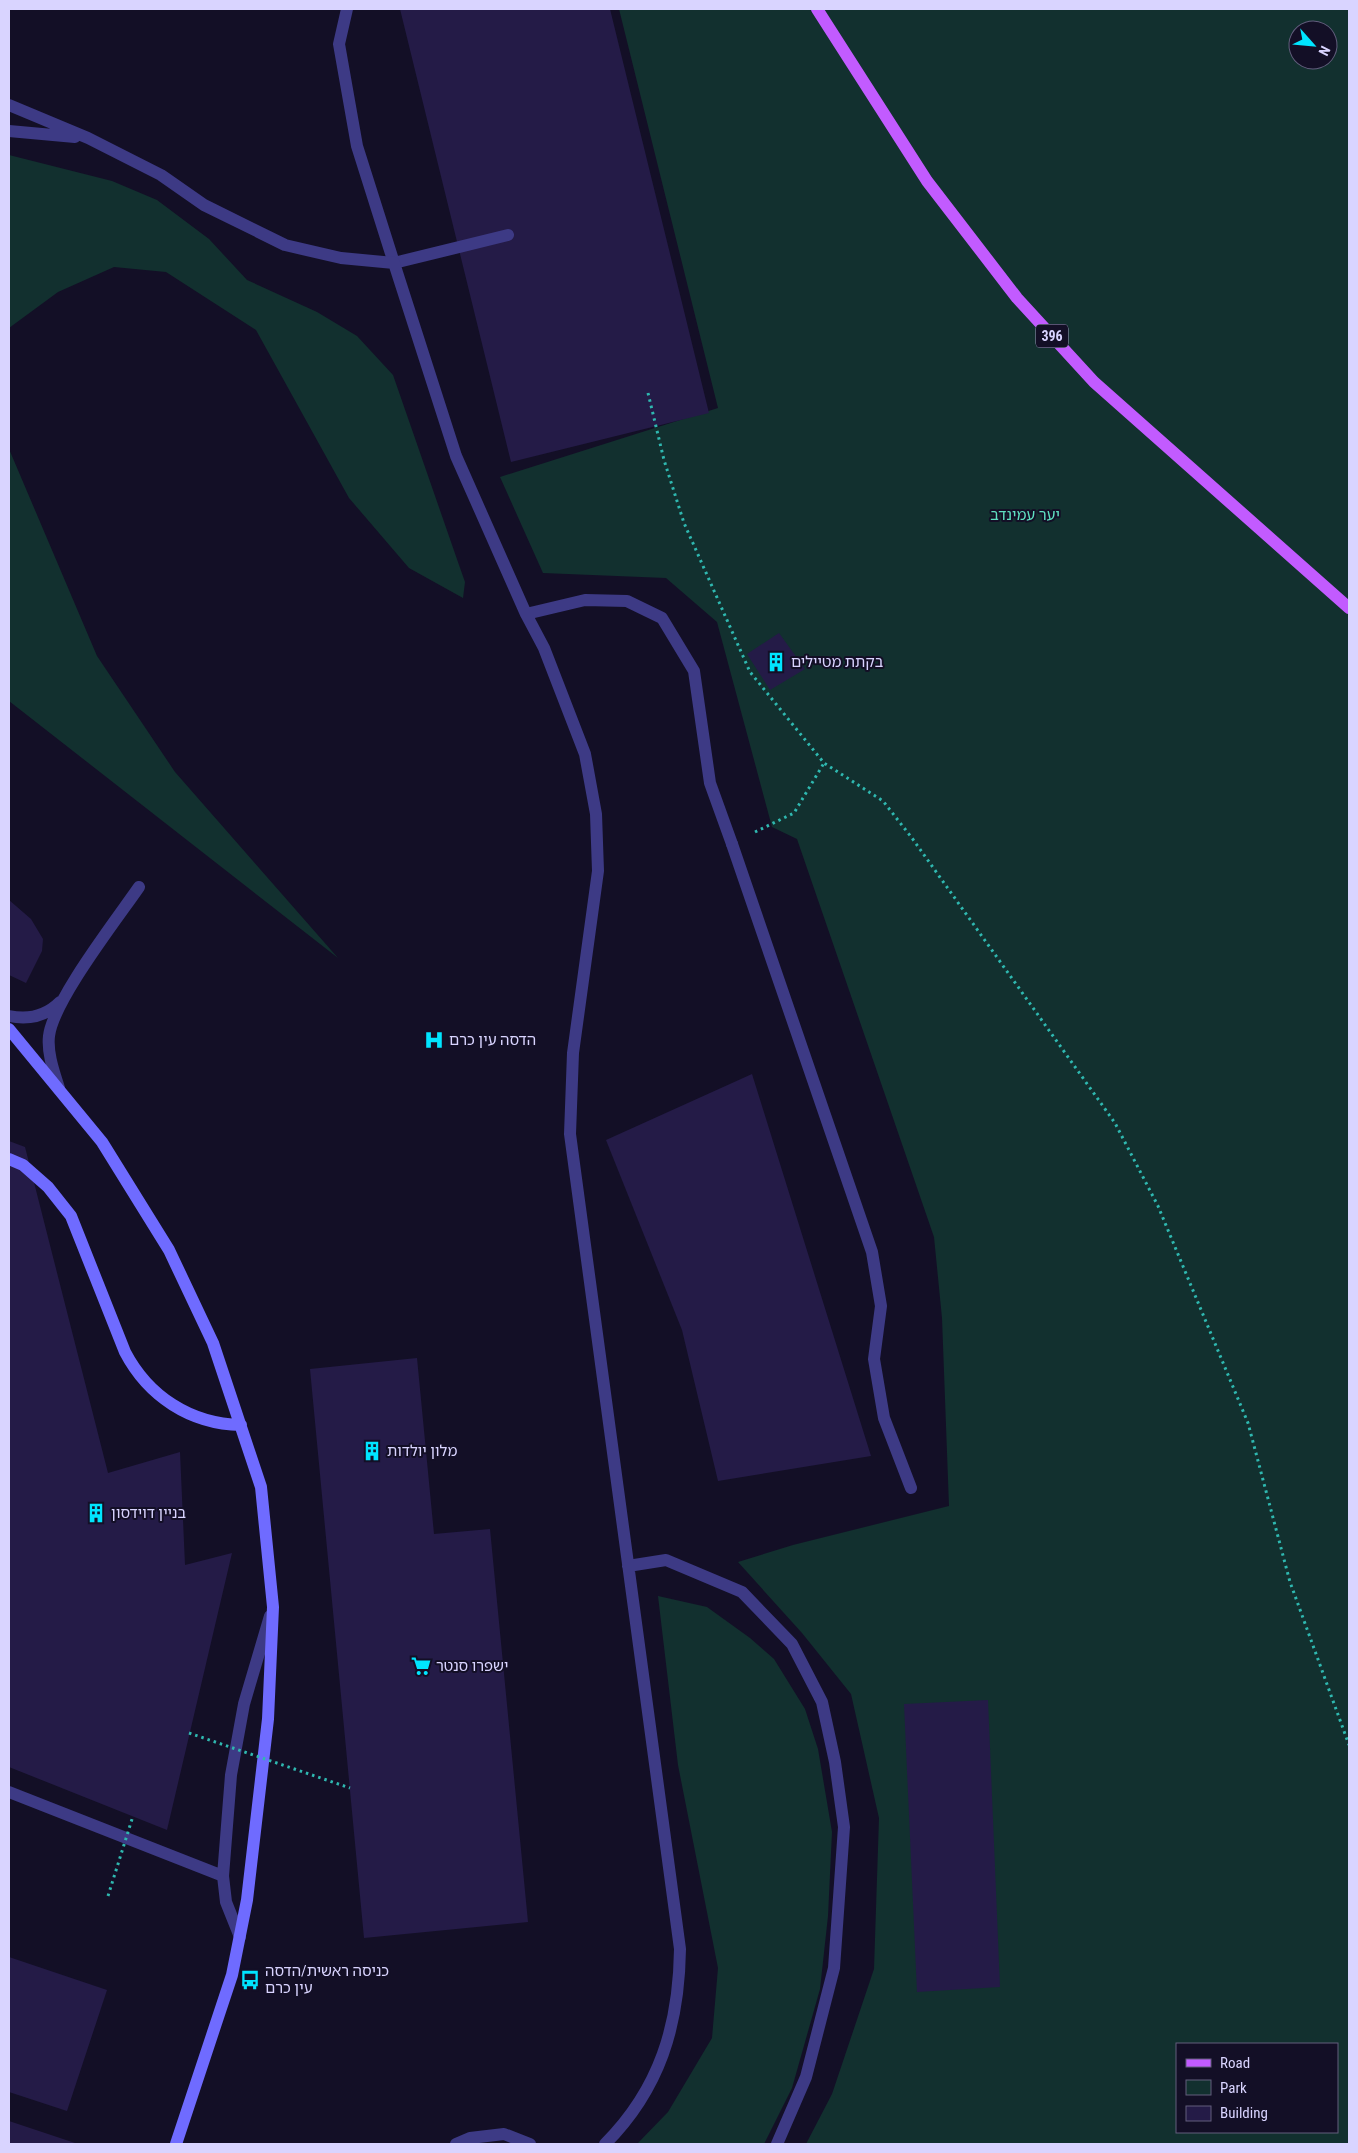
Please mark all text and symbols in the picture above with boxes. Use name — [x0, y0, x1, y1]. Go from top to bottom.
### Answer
north arrow — [1288, 20, 1338, 70]
text: N — [1316, 43, 1334, 58]
road number: 396 — [1036, 324, 1068, 348]
park label: יער עמינדב — [990, 506, 1060, 524]
building icon: בקתת מטיילים — [765, 651, 787, 673]
place label: בקתת מטיילים — [791, 653, 884, 671]
hospital icon: הדסה עין כרם — [423, 1029, 445, 1051]
place label: הדסה עין כרם — [449, 1031, 536, 1049]
building icon: מלון יולדות — [361, 1440, 383, 1462]
place label: מלון יולדות — [387, 1442, 457, 1460]
building icon: בניין דוידסון — [85, 1502, 107, 1524]
place label: בניין דוידסון — [111, 1504, 187, 1522]
supermarket icon: ישפרו סנטר — [410, 1655, 432, 1677]
place label: ישפרו סנטר — [436, 1657, 508, 1675]
place label: כניסה ראשית/הדסה עין כרם — [265, 1962, 389, 1997]
bus stop icon: כניסה ראשית/הדסה עין כרם — [239, 1969, 261, 1991]
legend — [1176, 2043, 1338, 2133]
text: Road — [1220, 2054, 1250, 2072]
text: Park — [1220, 2079, 1247, 2097]
text: Building — [1220, 2104, 1268, 2122]

